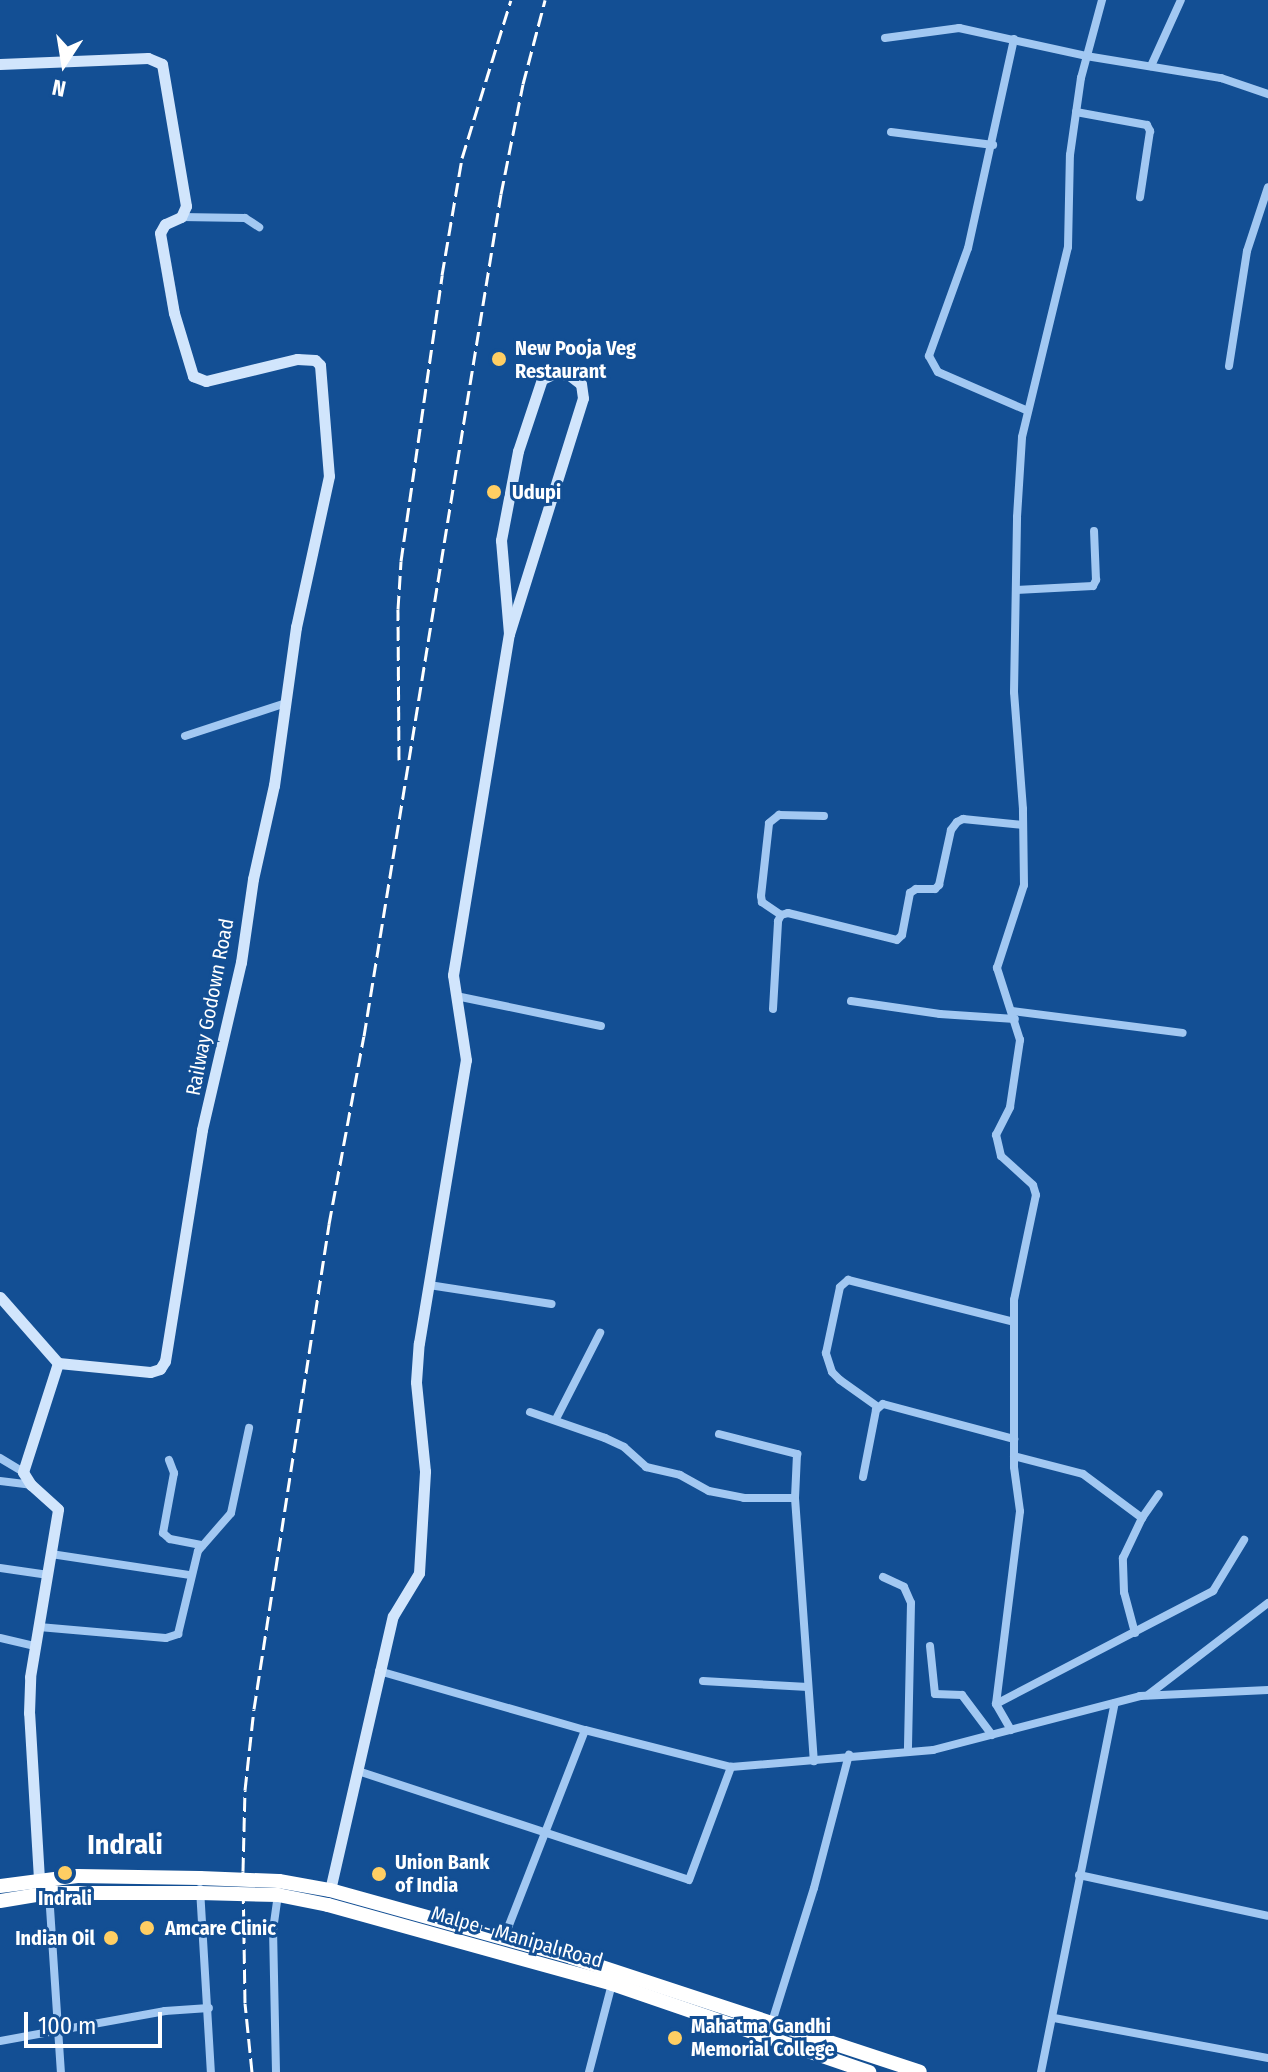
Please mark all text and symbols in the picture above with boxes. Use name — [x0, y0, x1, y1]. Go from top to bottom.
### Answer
north arrow — [24, 24, 104, 104]
text: N — [50, 73, 68, 103]
place label: New Pooja Veg Restaurant — [515, 336, 636, 383]
marker: New Pooja Veg Restaurant — [490, 350, 508, 368]
place label: Udupi — [512, 480, 561, 504]
marker: Udupi — [483, 481, 505, 503]
street label: Railway Godown Road — [181, 916, 239, 1098]
district label: Indrali — [87, 1828, 163, 1862]
place label: Union Bank of India — [395, 1850, 489, 1897]
marker: Indrali — [56, 1864, 74, 1882]
marker: Union Bank of India — [370, 1865, 388, 1883]
place label: Indrali — [38, 1886, 92, 1910]
street label: Malpe - Manipal Road — [428, 1901, 606, 1973]
place label: Amcare Clinic — [165, 1916, 276, 1940]
marker: Amcare Clinic — [136, 1917, 158, 1939]
place label: Indian Oil — [15, 1926, 95, 1950]
marker: Indian Oil — [102, 1929, 120, 1947]
scale bar — [28, 1996, 166, 2046]
text: 100 m — [38, 2012, 96, 2040]
place label: Mahatma Gandhi Memorial College — [691, 2014, 835, 2061]
marker: Mahatma Gandhi Memorial College — [666, 2029, 684, 2047]

